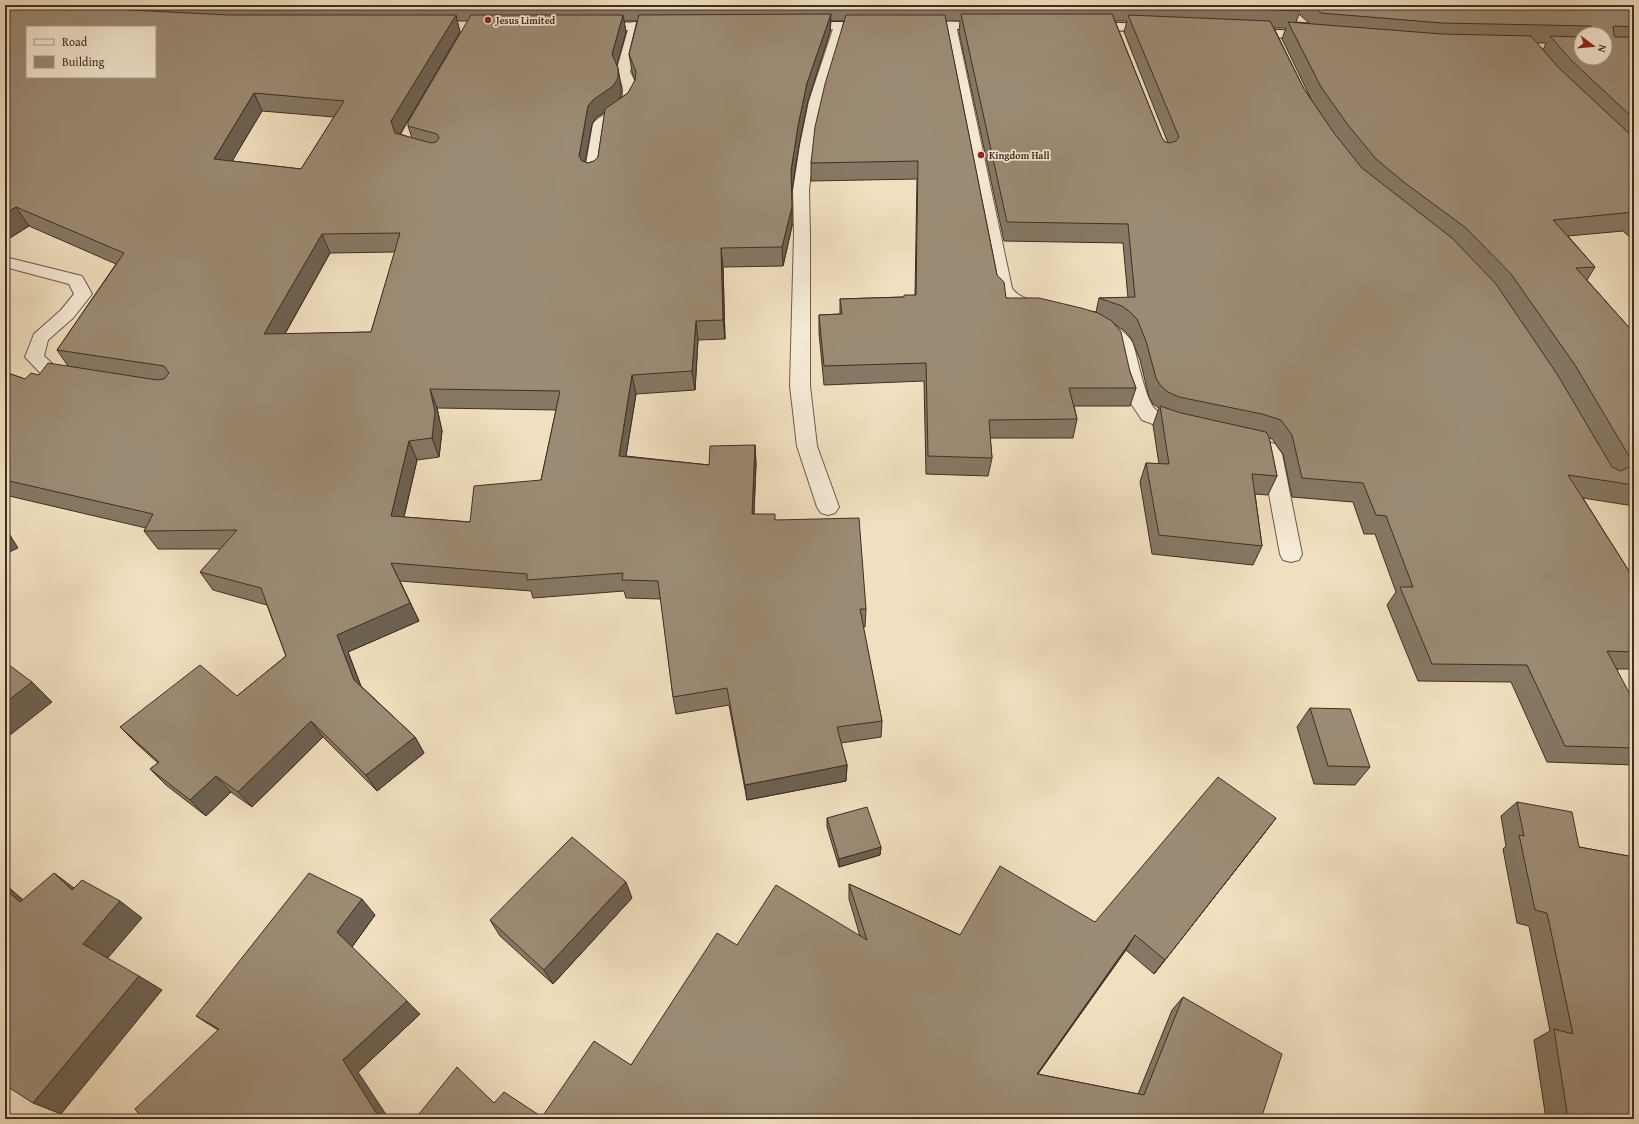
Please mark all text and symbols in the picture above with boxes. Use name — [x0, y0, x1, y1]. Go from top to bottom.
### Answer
place label: Jesus Limited — [494, 13, 556, 28]
marker: Jesus Limited — [483, 15, 493, 25]
legend — [26, 26, 156, 78]
north arrow — [1573, 26, 1613, 66]
text: Road — [62, 33, 88, 50]
text: N — [1594, 43, 1611, 55]
text: Building — [62, 53, 105, 70]
place label: Kingdom Hall — [989, 148, 1050, 163]
marker: Kingdom Hall — [976, 150, 986, 160]

